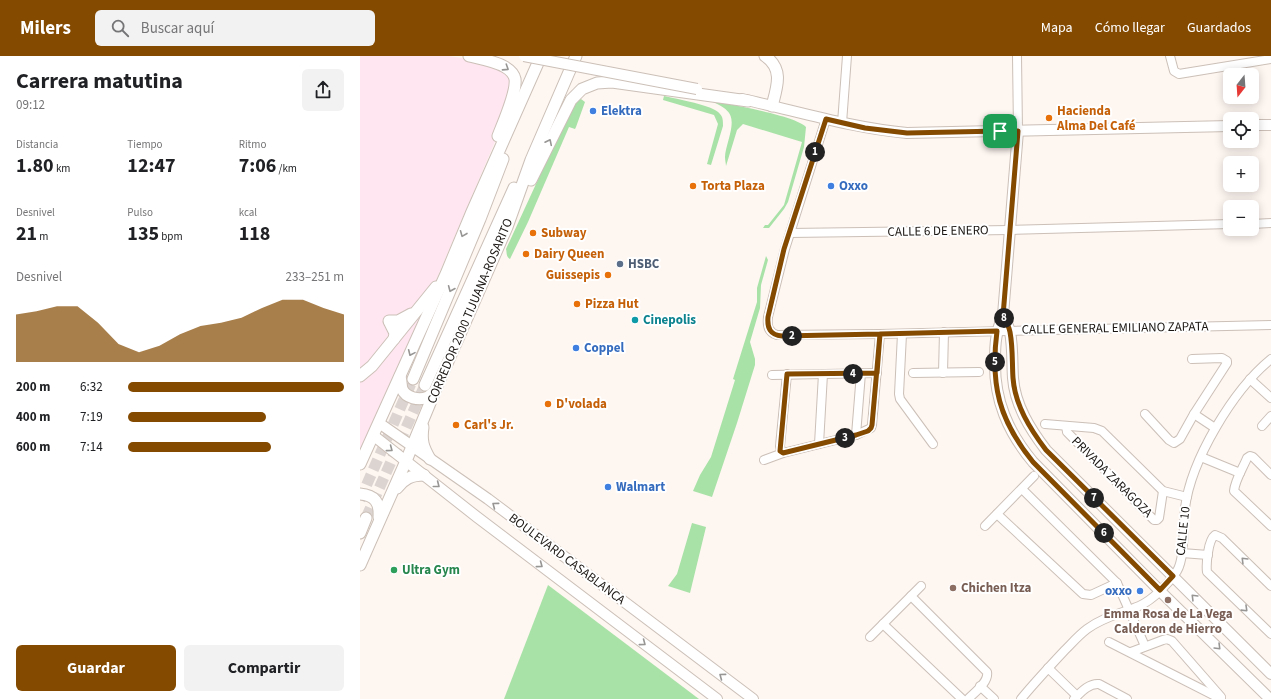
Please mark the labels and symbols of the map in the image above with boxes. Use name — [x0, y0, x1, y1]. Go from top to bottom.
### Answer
one-way arrow — [502, 63, 509, 71]
north arrow — [1223, 68, 1259, 104]
place label: Elektra — [601, 102, 642, 120]
place label: Hacienda Alma Del Café — [1056, 102, 1136, 135]
marker: Elektra — [588, 106, 598, 116]
marker: Hacienda Alma Del Café — [1044, 113, 1054, 123]
pin — [983, 114, 1017, 148]
one-way arrow — [545, 138, 552, 146]
pin: 1 — [805, 142, 825, 162]
place label: Torta Plaza — [701, 177, 765, 195]
place label: Oxxo — [839, 177, 868, 195]
marker: Torta Plaza — [688, 181, 698, 191]
marker: Oxxo — [826, 181, 836, 191]
street label: CORREDOR 2000 TIJUANA-ROSARITO — [423, 215, 517, 407]
street label: CALLE 6 DE ENERO — [887, 221, 989, 241]
place label: Subway — [541, 224, 587, 242]
marker: Subway — [528, 228, 538, 238]
one-way arrow — [459, 230, 467, 237]
place label: Dairy Queen — [534, 245, 605, 263]
marker: Dairy Queen — [521, 249, 531, 259]
place label: HSBC — [628, 255, 660, 273]
marker: HSBC — [615, 259, 625, 269]
place label: Guissepis — [546, 266, 600, 284]
marker: Guissepis — [603, 270, 613, 280]
one-way arrow — [448, 285, 456, 293]
place label: Pizza Hut — [585, 295, 639, 313]
marker: Pizza Hut — [572, 299, 582, 309]
pin: 8 — [994, 308, 1014, 328]
place label: Cinepolis — [643, 311, 696, 329]
marker: Cinepolis — [630, 315, 640, 325]
street label: CALLE GENERAL EMILIANO ZAPATA — [1021, 317, 1209, 339]
pin: 2 — [782, 326, 802, 346]
place label: Coppel — [584, 339, 624, 357]
marker: Coppel — [571, 343, 581, 353]
one-way arrow — [408, 348, 416, 356]
pin: 5 — [985, 352, 1005, 372]
pin: 4 — [843, 364, 863, 384]
place label: D'volada — [556, 395, 607, 413]
marker: D'volada — [543, 399, 553, 409]
place label: Carl's Jr. — [464, 416, 514, 434]
marker: Carl's Jr. — [451, 420, 461, 430]
pin: 3 — [835, 428, 855, 448]
street label: PRIVADA ZARAGOZA — [1067, 432, 1157, 522]
one-way arrow — [386, 444, 393, 451]
place label: Walmart — [616, 478, 665, 496]
one-way arrow — [433, 481, 440, 488]
marker: Walmart — [603, 482, 613, 492]
pin: 7 — [1084, 488, 1104, 508]
one-way arrow — [493, 502, 500, 509]
street label: CALLE 10 — [1171, 505, 1195, 557]
street label: BOULEVARD CASABLANCA — [505, 509, 630, 609]
pin: 6 — [1094, 523, 1114, 543]
one-way arrow — [1241, 557, 1249, 564]
one-way arrow — [535, 560, 542, 567]
place label: Ultra Gym — [402, 561, 460, 579]
marker: Ultra Gym — [389, 565, 399, 575]
place label: Chichen Itza — [961, 579, 1032, 597]
place label: oxxo — [1105, 582, 1132, 600]
marker: Chichen Itza — [948, 583, 958, 593]
marker: oxxo — [1135, 586, 1145, 596]
one-way arrow — [1191, 594, 1199, 602]
marker: Emma Rosa de La Vega Calderon de Hierro — [1163, 595, 1173, 605]
one-way arrow — [1240, 604, 1248, 612]
place label: Emma Rosa de La Vega Calderon de Hierro — [1103, 605, 1233, 638]
one-way arrow — [639, 639, 646, 646]
one-way arrow — [1213, 643, 1221, 650]
one-way arrow — [719, 673, 726, 680]

